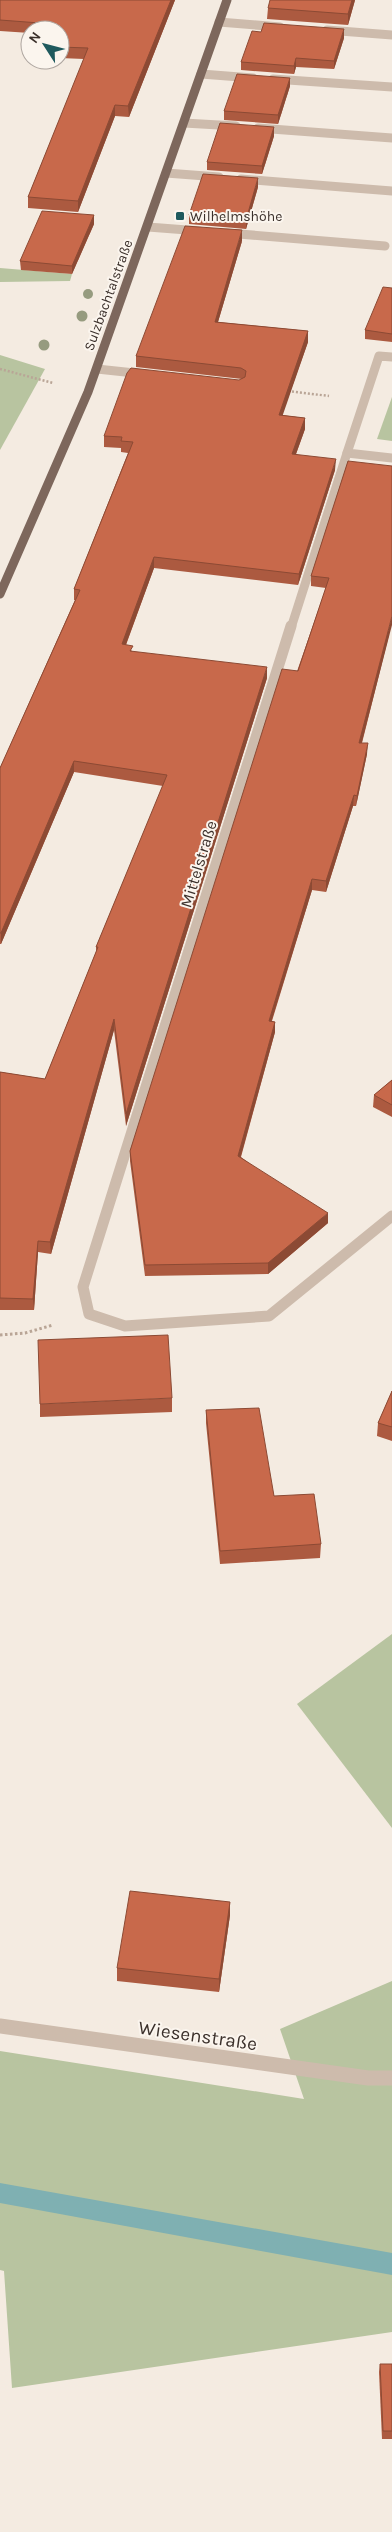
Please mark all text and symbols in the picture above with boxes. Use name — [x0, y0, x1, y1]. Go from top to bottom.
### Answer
north arrow — [20, 20, 70, 70]
text: N — [25, 29, 45, 47]
place label: Wilhelmshöhe — [190, 208, 282, 225]
marker: Wilhelmshöhe — [174, 210, 186, 222]
street label: Sulzbachtalstraße — [80, 237, 137, 353]
street label: Mittelstraße — [176, 818, 221, 910]
street label: Wiesenstraße — [137, 2017, 259, 2055]

